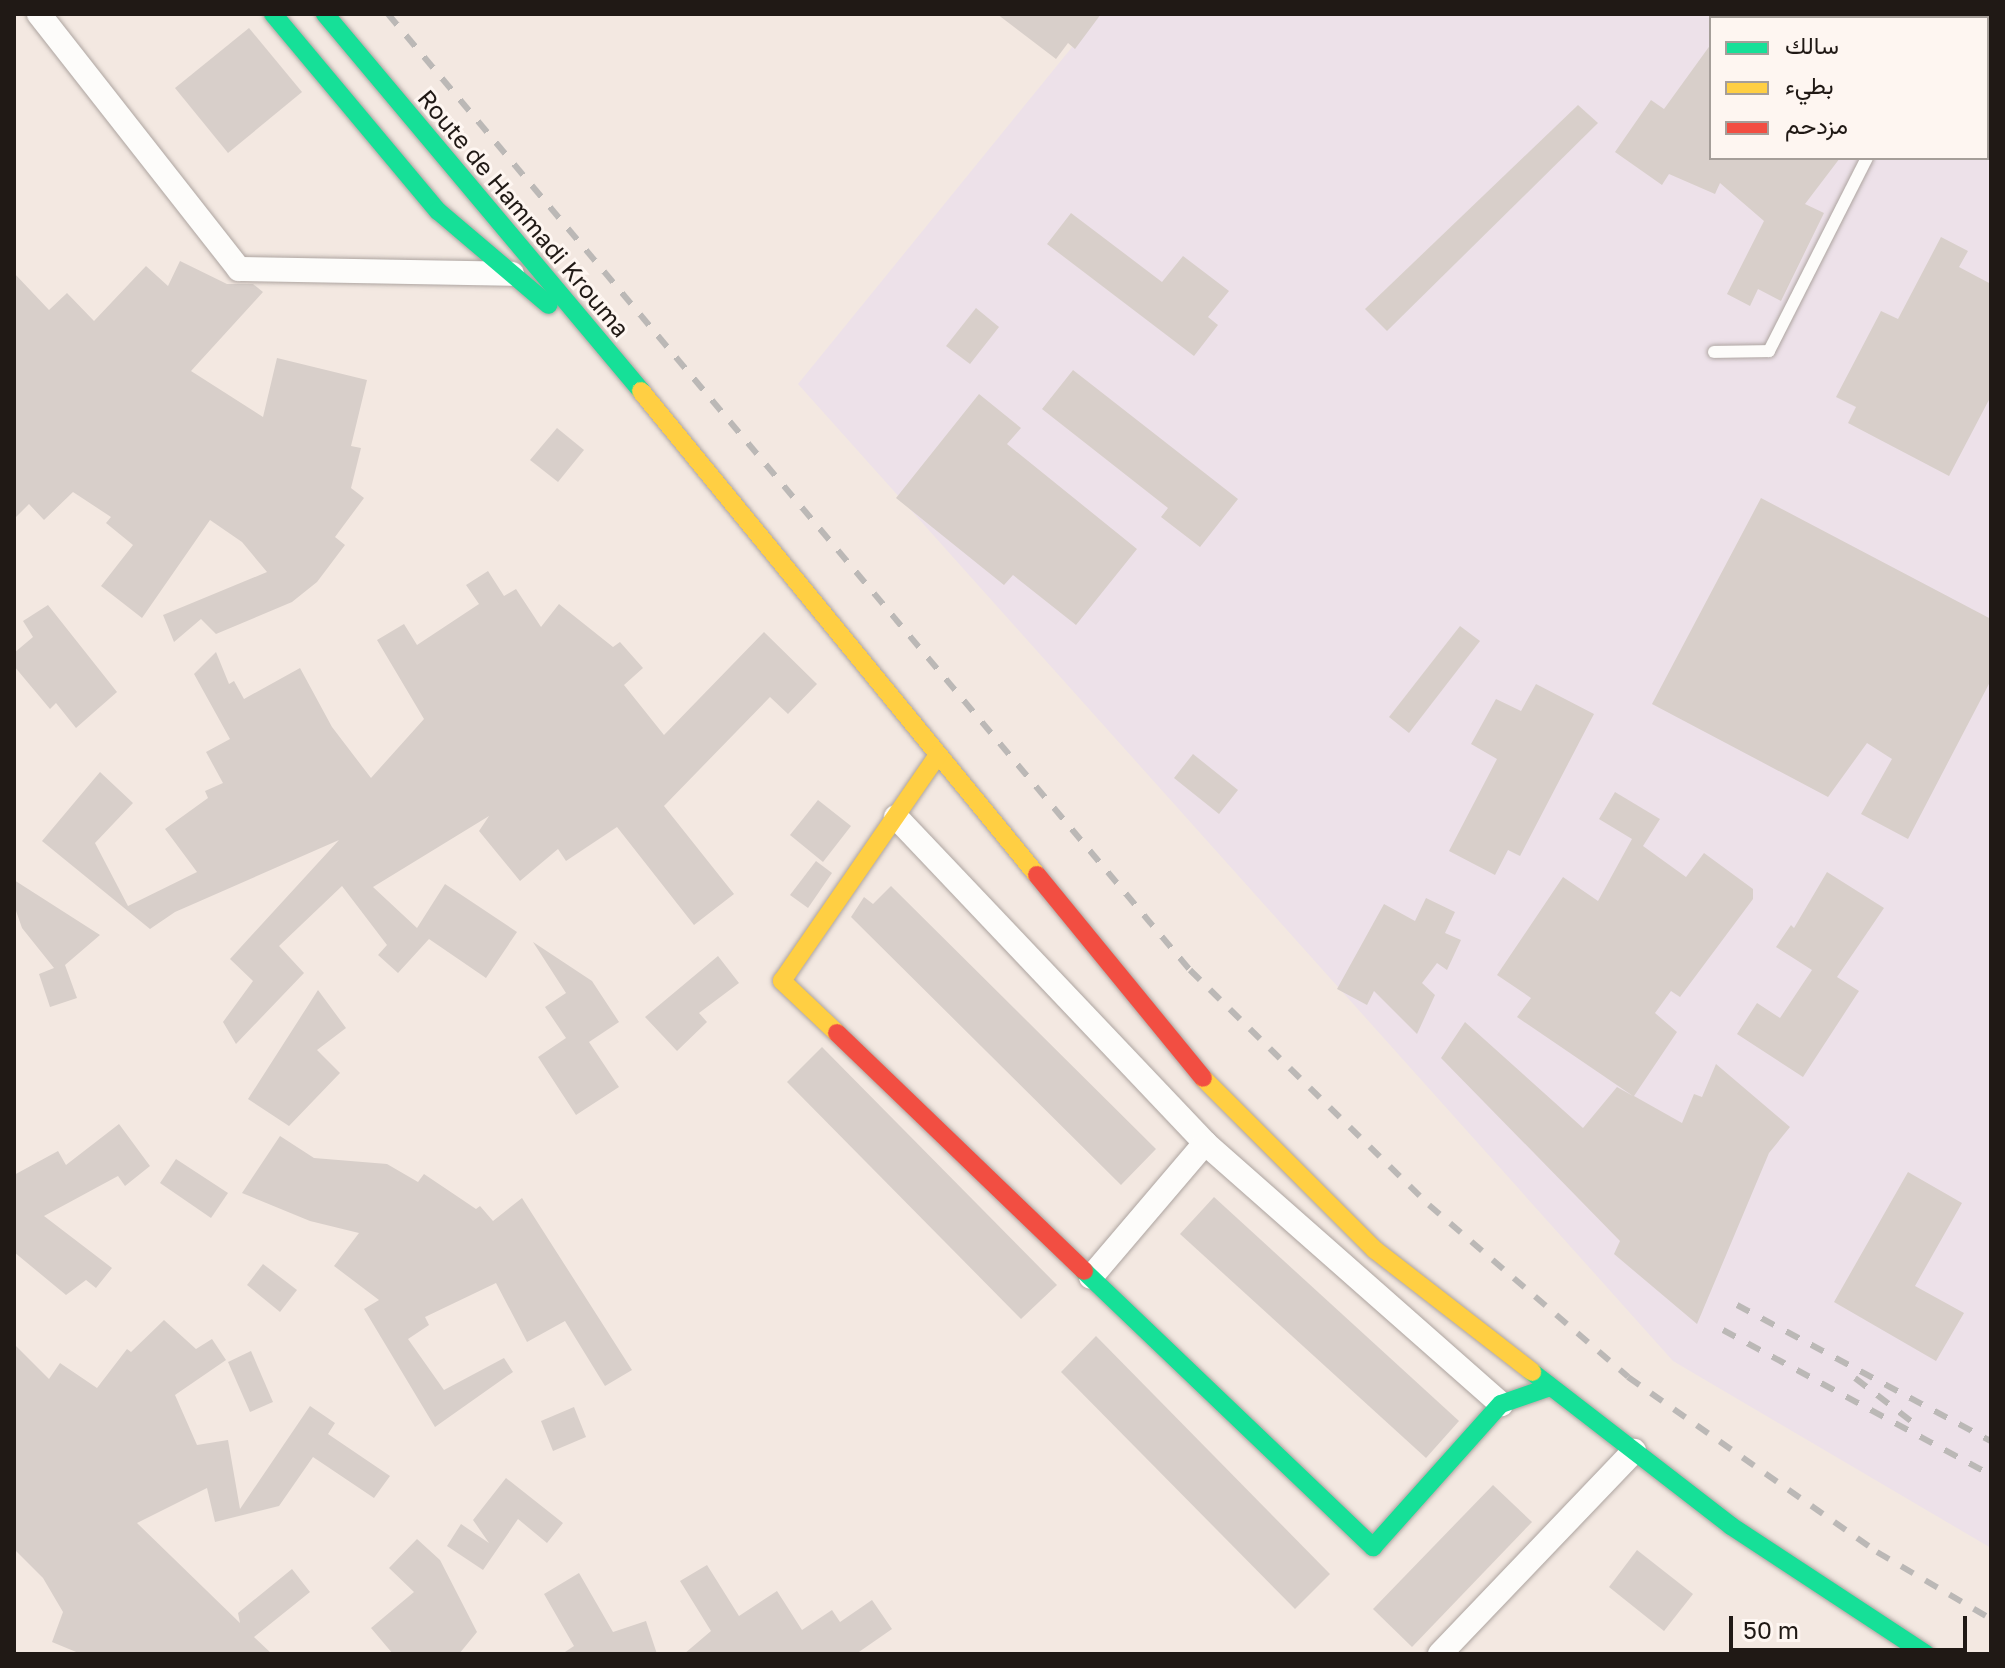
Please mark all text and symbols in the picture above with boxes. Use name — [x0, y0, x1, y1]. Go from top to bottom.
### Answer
legend — [1709, 16, 1989, 160]
text: سالك — [1785, 30, 1839, 59]
text: بطيء — [1785, 70, 1834, 99]
street label: Route de Hammadi Krouma — [412, 84, 636, 342]
text: مزدحم — [1785, 110, 1848, 139]
scale bar — [1733, 1600, 1971, 1650]
text: 50 m — [1743, 1615, 1799, 1644]

